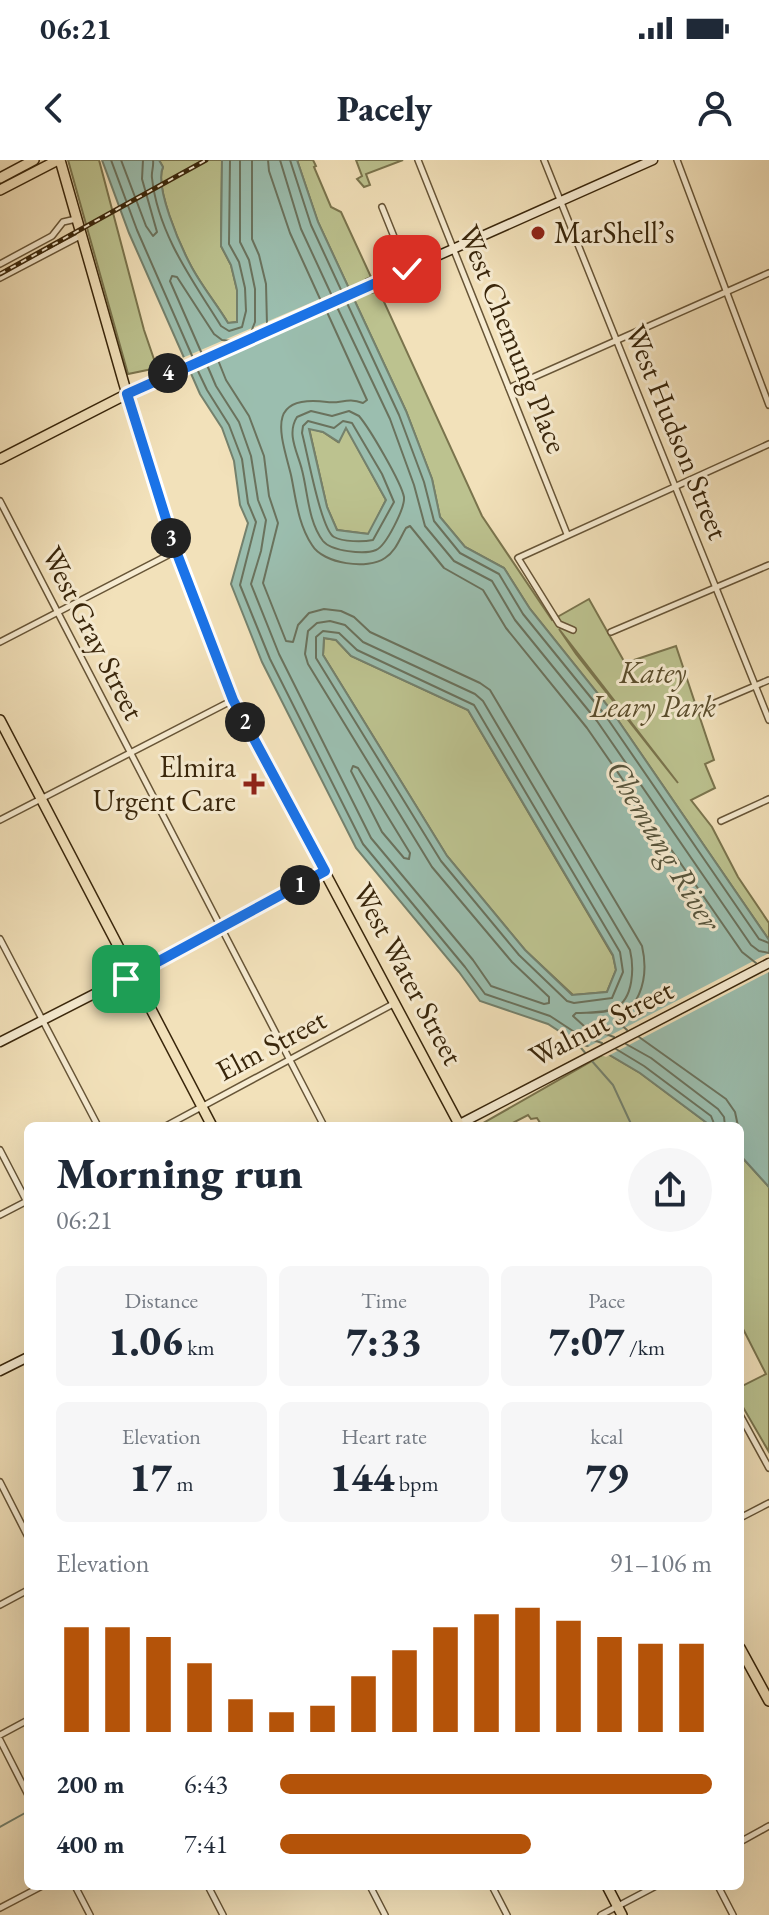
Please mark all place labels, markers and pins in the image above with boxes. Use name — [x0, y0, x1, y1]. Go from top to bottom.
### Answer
place label: MarShell’s — [554, 213, 674, 252]
marker: MarShell’s — [529, 224, 547, 242]
pin — [373, 235, 441, 303]
pin: 4 — [148, 353, 188, 393]
pin: 3 — [151, 518, 191, 558]
pin: 2 — [225, 702, 265, 742]
place label: Elmira Urgent Care — [93, 747, 236, 820]
marker: Elmira Urgent Care — [243, 773, 265, 795]
pin: 1 — [280, 865, 320, 905]
pin — [92, 945, 160, 1013]

